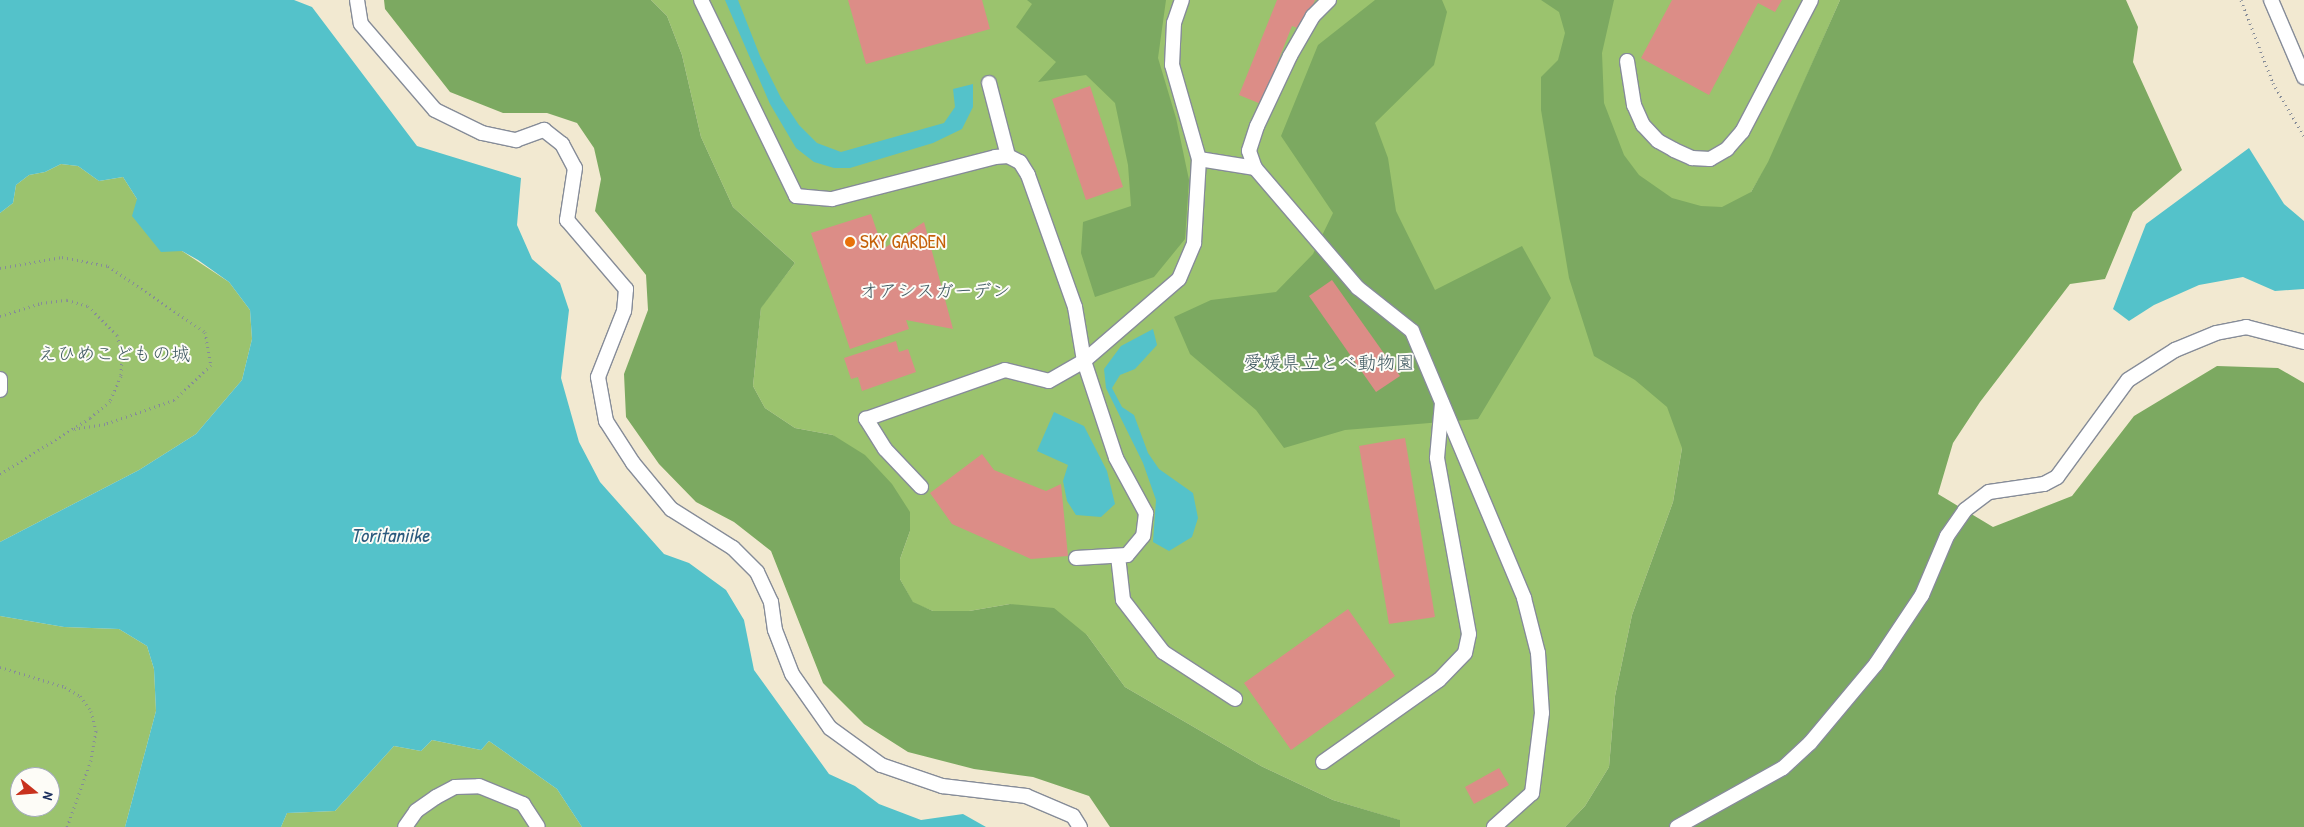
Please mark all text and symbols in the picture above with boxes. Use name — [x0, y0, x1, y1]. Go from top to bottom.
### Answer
place label: SKY GARDEN — [860, 231, 946, 253]
marker: SKY GARDEN — [844, 236, 856, 248]
park label: オアシスガーデン — [859, 280, 1011, 302]
park label: えひめこどもの城 — [38, 343, 190, 365]
park label: 愛媛県立とべ動物園 — [1244, 352, 1414, 374]
water label: Toritaniike — [351, 522, 429, 546]
north arrow — [10, 767, 60, 817]
text: N — [39, 790, 59, 803]

